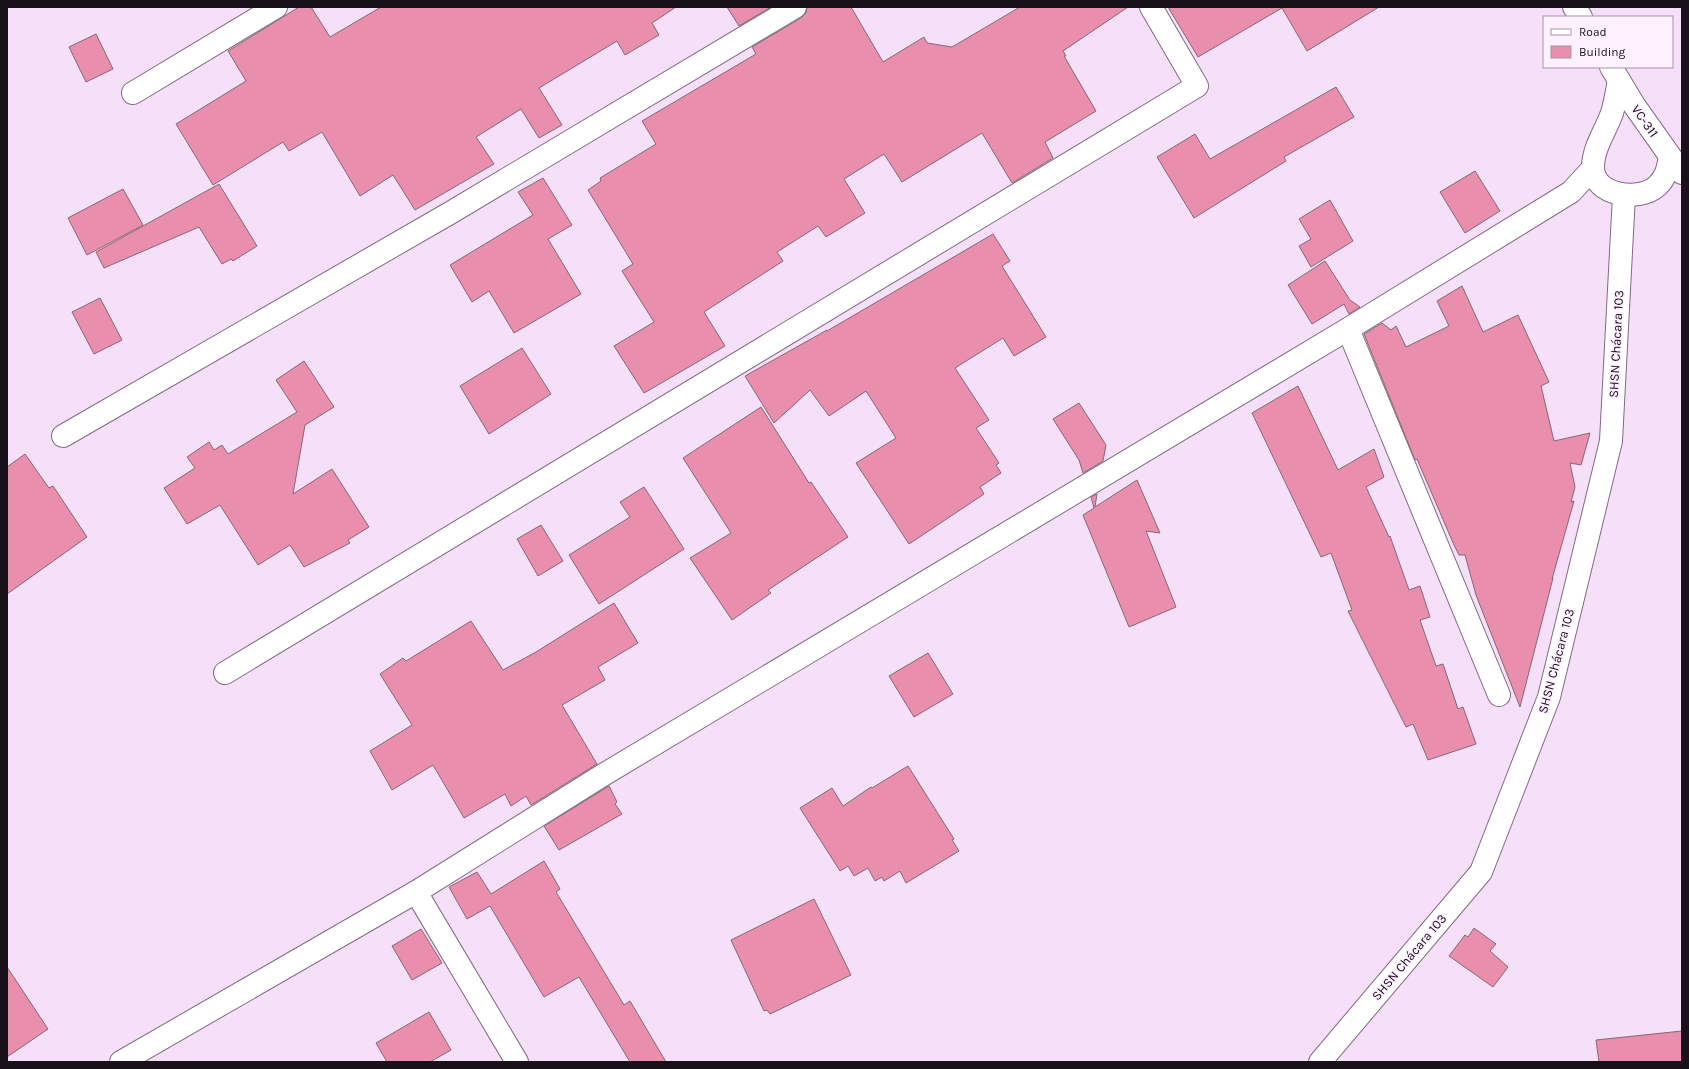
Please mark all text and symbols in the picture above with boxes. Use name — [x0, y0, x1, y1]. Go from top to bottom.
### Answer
legend — [1543, 16, 1673, 68]
text: Road — [1579, 25, 1607, 39]
text: Building — [1579, 45, 1626, 59]
street label: VC-311 — [1629, 102, 1661, 140]
street label: SHSN Chácara 103 — [1606, 290, 1626, 398]
street label: SHSN Chácara 103 — [1535, 607, 1577, 715]
street label: SHSN Chácara 103 — [1369, 911, 1449, 1003]

